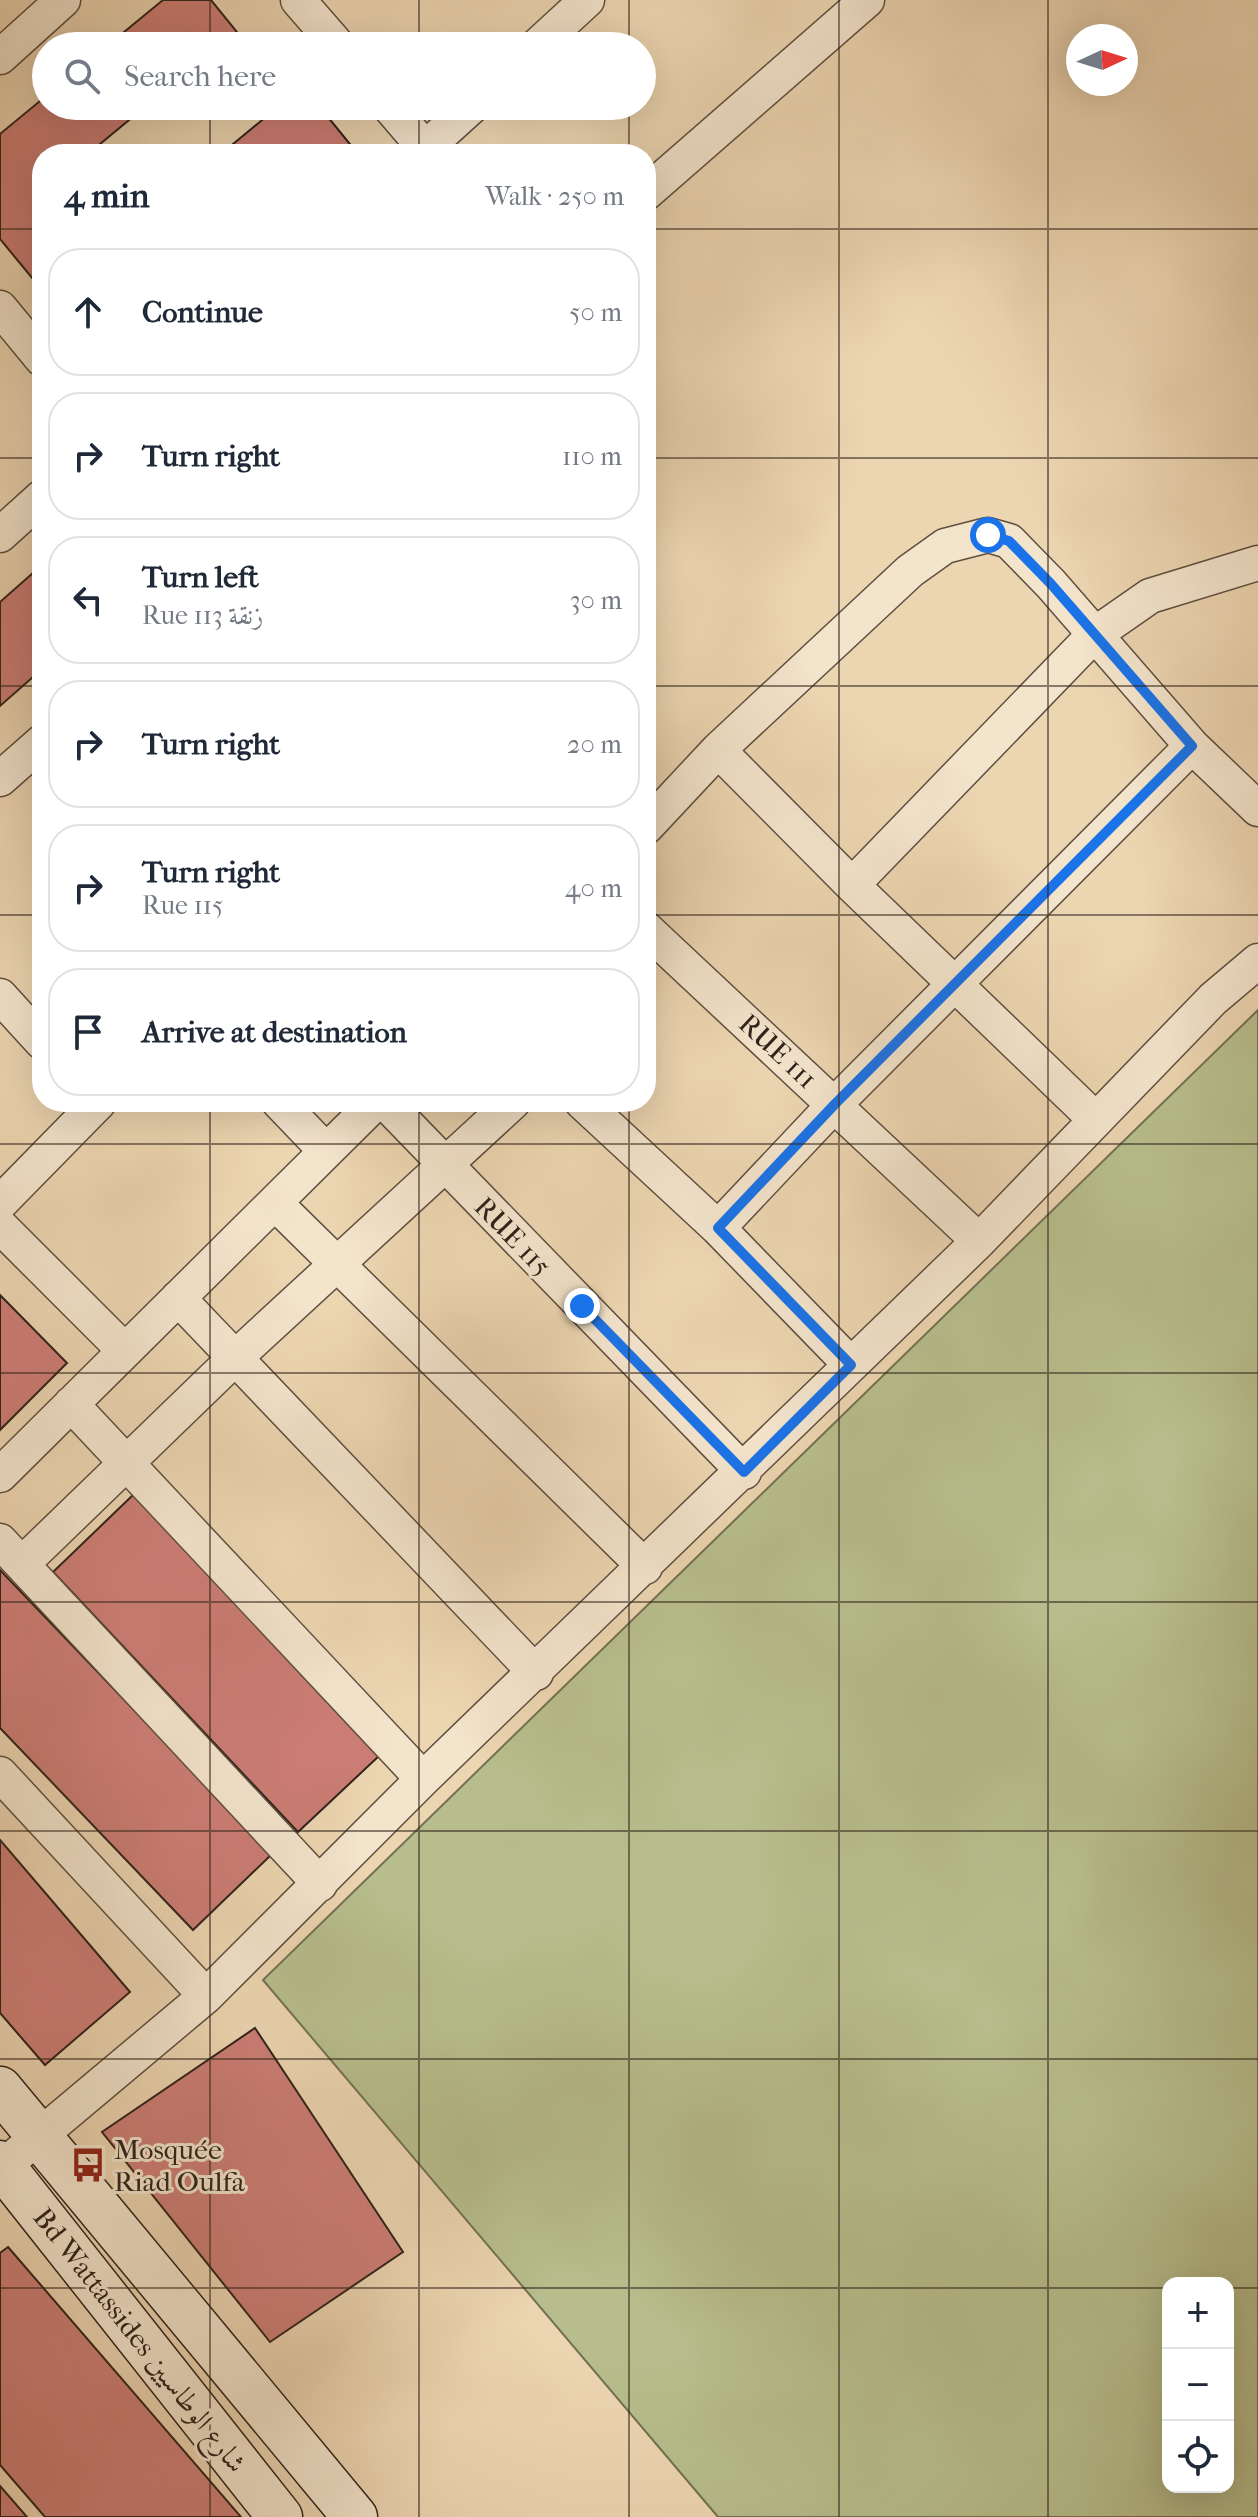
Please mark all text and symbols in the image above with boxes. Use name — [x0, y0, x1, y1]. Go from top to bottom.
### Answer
north arrow — [1066, 24, 1138, 96]
search box — [32, 32, 656, 120]
icon: search — [60, 54, 104, 98]
text: Search here — [124, 59, 276, 94]
text: 4 min — [64, 176, 149, 216]
text: Walk · 250 m — [485, 181, 624, 212]
icon: ahead — [66, 290, 110, 334]
text: Continue — [142, 295, 263, 330]
text: 50 m — [569, 297, 622, 328]
icon: right — [66, 434, 110, 478]
text: Turn right — [142, 439, 280, 474]
text: 110 m — [562, 441, 622, 472]
route start — [970, 517, 1006, 553]
text: Turn left — [142, 560, 259, 595]
icon: left — [66, 578, 110, 622]
text: 30 m — [570, 585, 622, 616]
text: Rue 113 زنقة — [142, 600, 263, 631]
icon: right — [66, 722, 110, 766]
text: Turn right — [142, 727, 280, 762]
text: 20 m — [567, 729, 622, 760]
text: Turn right — [142, 855, 280, 890]
icon: right — [66, 866, 110, 910]
text: 40 m — [565, 873, 622, 904]
text: Rue 115 — [142, 890, 223, 921]
street label: RUE 111 — [732, 1007, 824, 1095]
icon: arrive — [66, 1010, 110, 1054]
text: Arrive at destination — [142, 1015, 407, 1050]
street label: RUE 115 — [468, 1190, 558, 1282]
route end — [564, 1288, 600, 1324]
place label: Mosquée Riad Oulfa — [114, 2133, 246, 2198]
bus stop icon: Mosquée Riad Oulfa — [69, 2146, 107, 2184]
street label: Bd Wattassides شارع الوطاسيين — [21, 2201, 254, 2483]
map controls — [1162, 2277, 1234, 2493]
button: + — [1162, 2277, 1234, 2349]
button: − — [1162, 2349, 1234, 2421]
button: locate — [1162, 2421, 1234, 2493]

